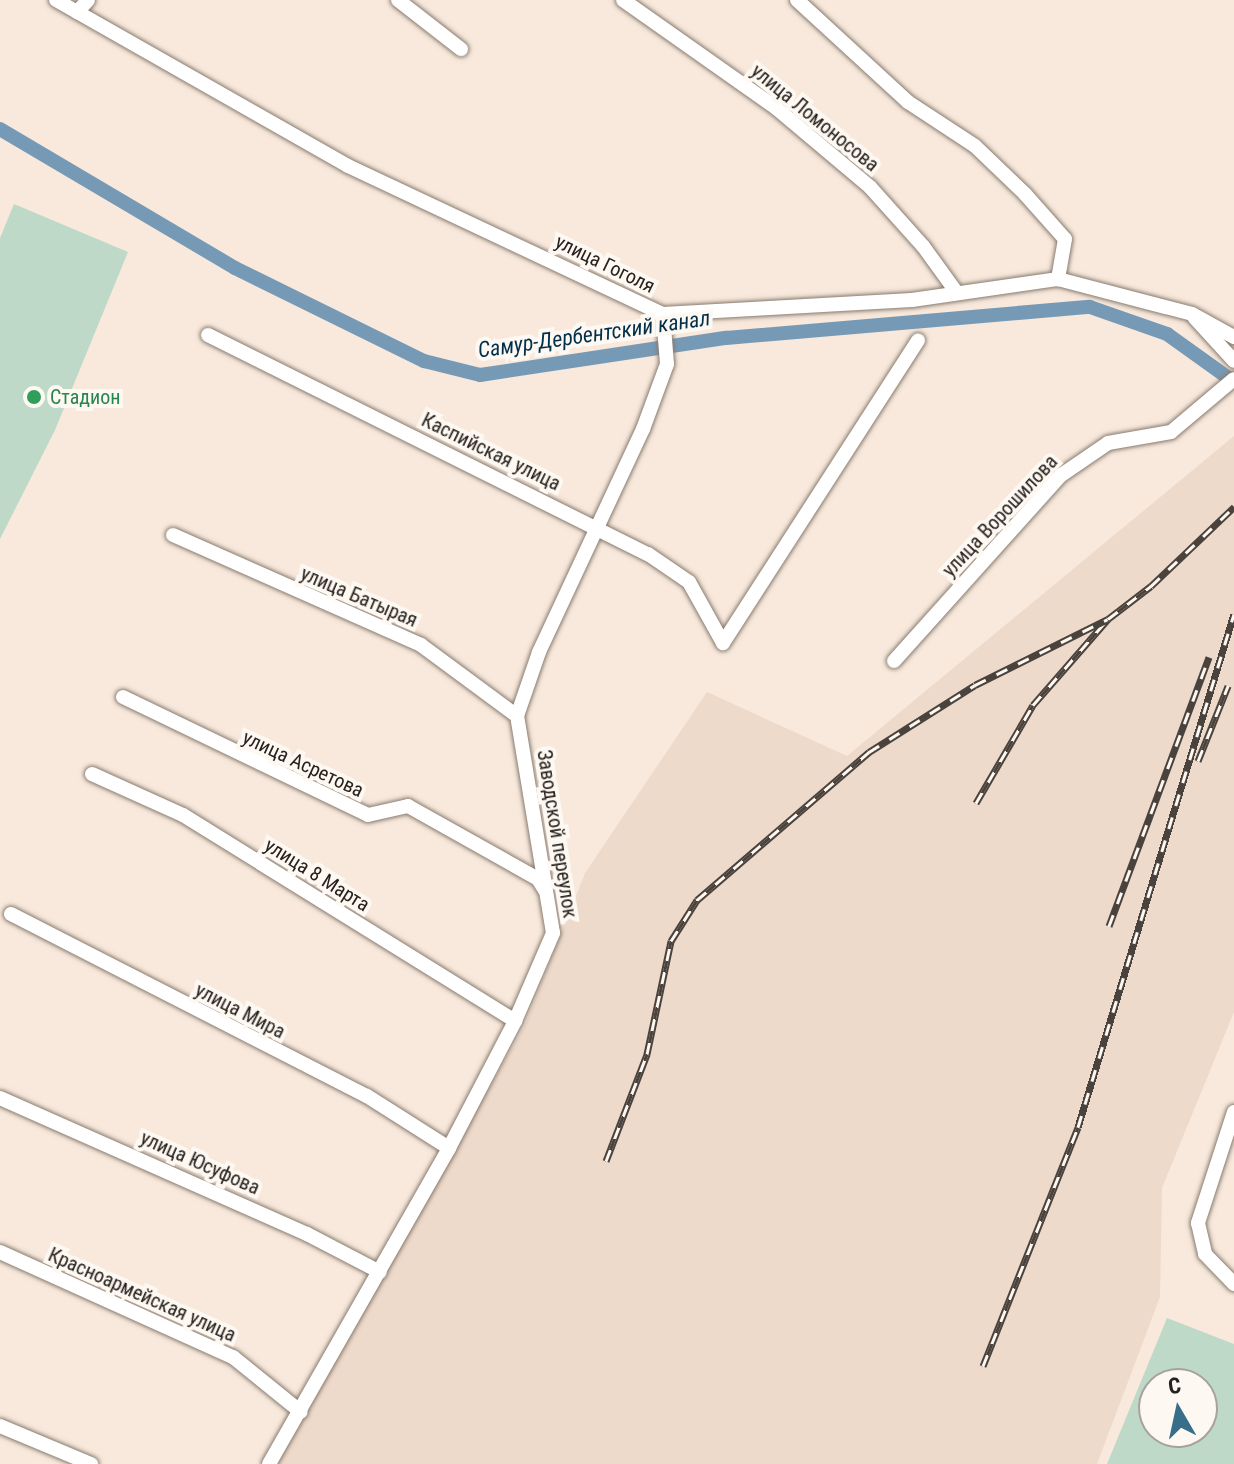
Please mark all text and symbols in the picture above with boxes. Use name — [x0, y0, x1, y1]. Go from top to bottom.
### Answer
street label: улица Ломоносова — [746, 59, 884, 177]
street label: улица Гоголя — [551, 230, 659, 298]
water label: Самур-Дербентский канал — [476, 305, 712, 363]
place label: Стадион — [50, 385, 120, 409]
marker: Стадион — [25, 388, 43, 406]
street label: Каспийская улица — [418, 408, 564, 496]
street label: улица Ворошилова — [937, 450, 1063, 582]
street label: улица Батырая — [297, 562, 421, 632]
street label: улица Асретова — [239, 726, 367, 802]
street label: Заводской переулок — [532, 748, 582, 920]
street label: улица 8 Марта — [260, 833, 374, 917]
street label: улица Мира — [191, 978, 289, 1044]
street label: улица Юсуфова — [137, 1126, 263, 1200]
street label: Красноармейская улица — [44, 1243, 240, 1347]
north arrow — [1138, 1368, 1218, 1448]
text: С — [1166, 1372, 1183, 1399]

